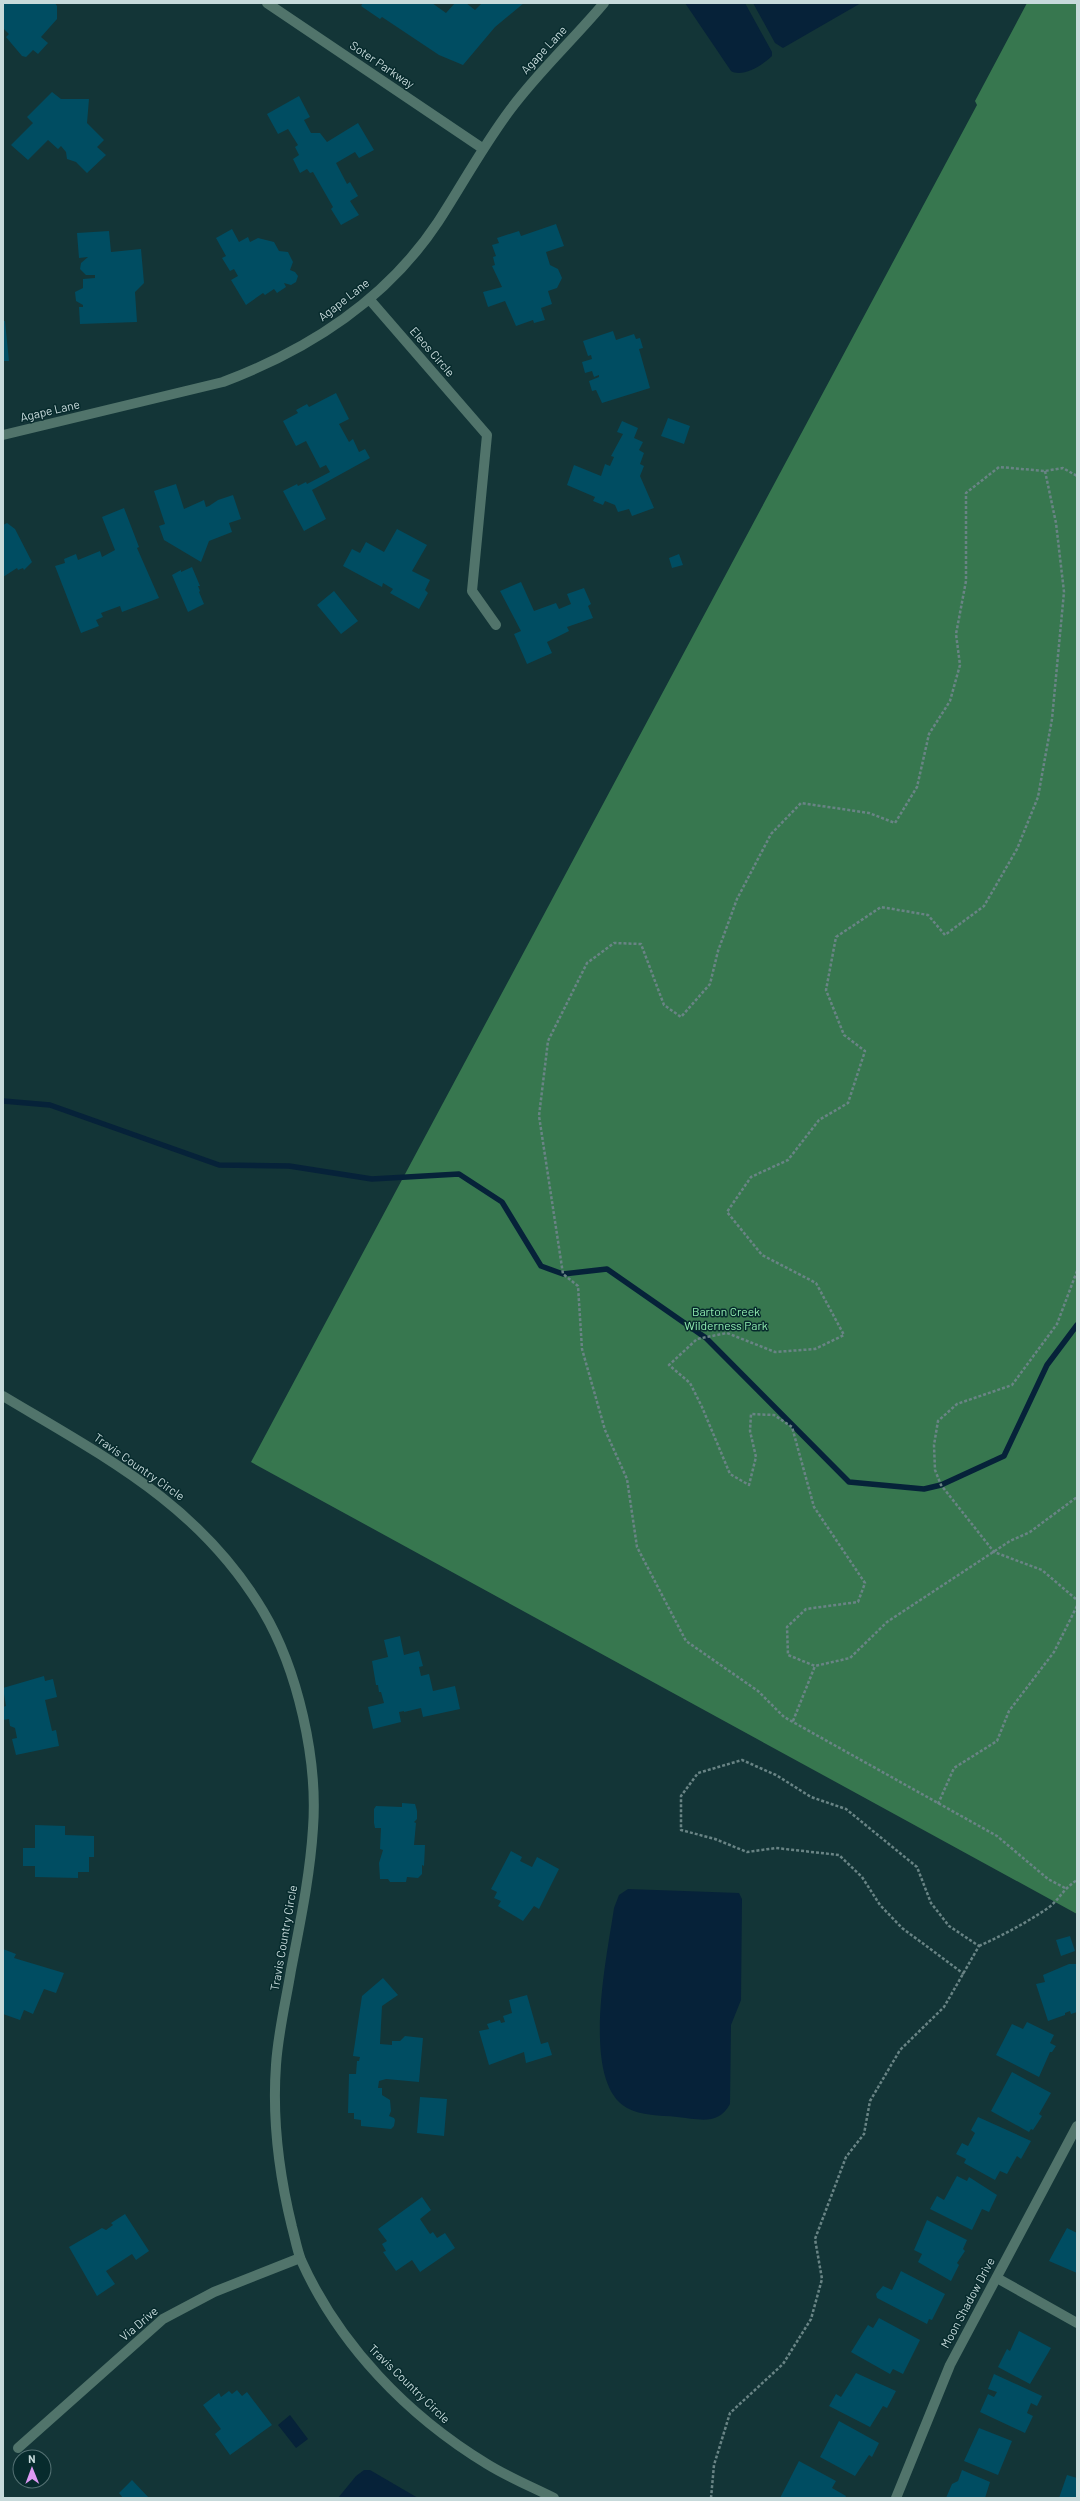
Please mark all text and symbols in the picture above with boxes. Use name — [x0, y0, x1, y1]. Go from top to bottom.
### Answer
street label: Agape Lane — [517, 22, 569, 76]
street label: Soter Parkway — [348, 38, 418, 91]
street label: Agape Lane — [315, 275, 372, 323]
street label: Eleos Circle — [407, 324, 458, 379]
street label: Agape Lane — [19, 396, 81, 424]
park label: Barton Creek Wilderness Park — [684, 1304, 768, 1332]
street label: Travis Country Circle — [92, 1430, 188, 1503]
street label: Travis Country Circle — [267, 1884, 299, 1992]
street label: Moon Shadow Drive — [937, 2255, 997, 2350]
street label: Via Drive — [116, 2303, 160, 2343]
street label: Travis Country Circle — [366, 2341, 453, 2426]
north arrow — [12, 2449, 52, 2489]
text: N — [28, 2452, 36, 2465]

